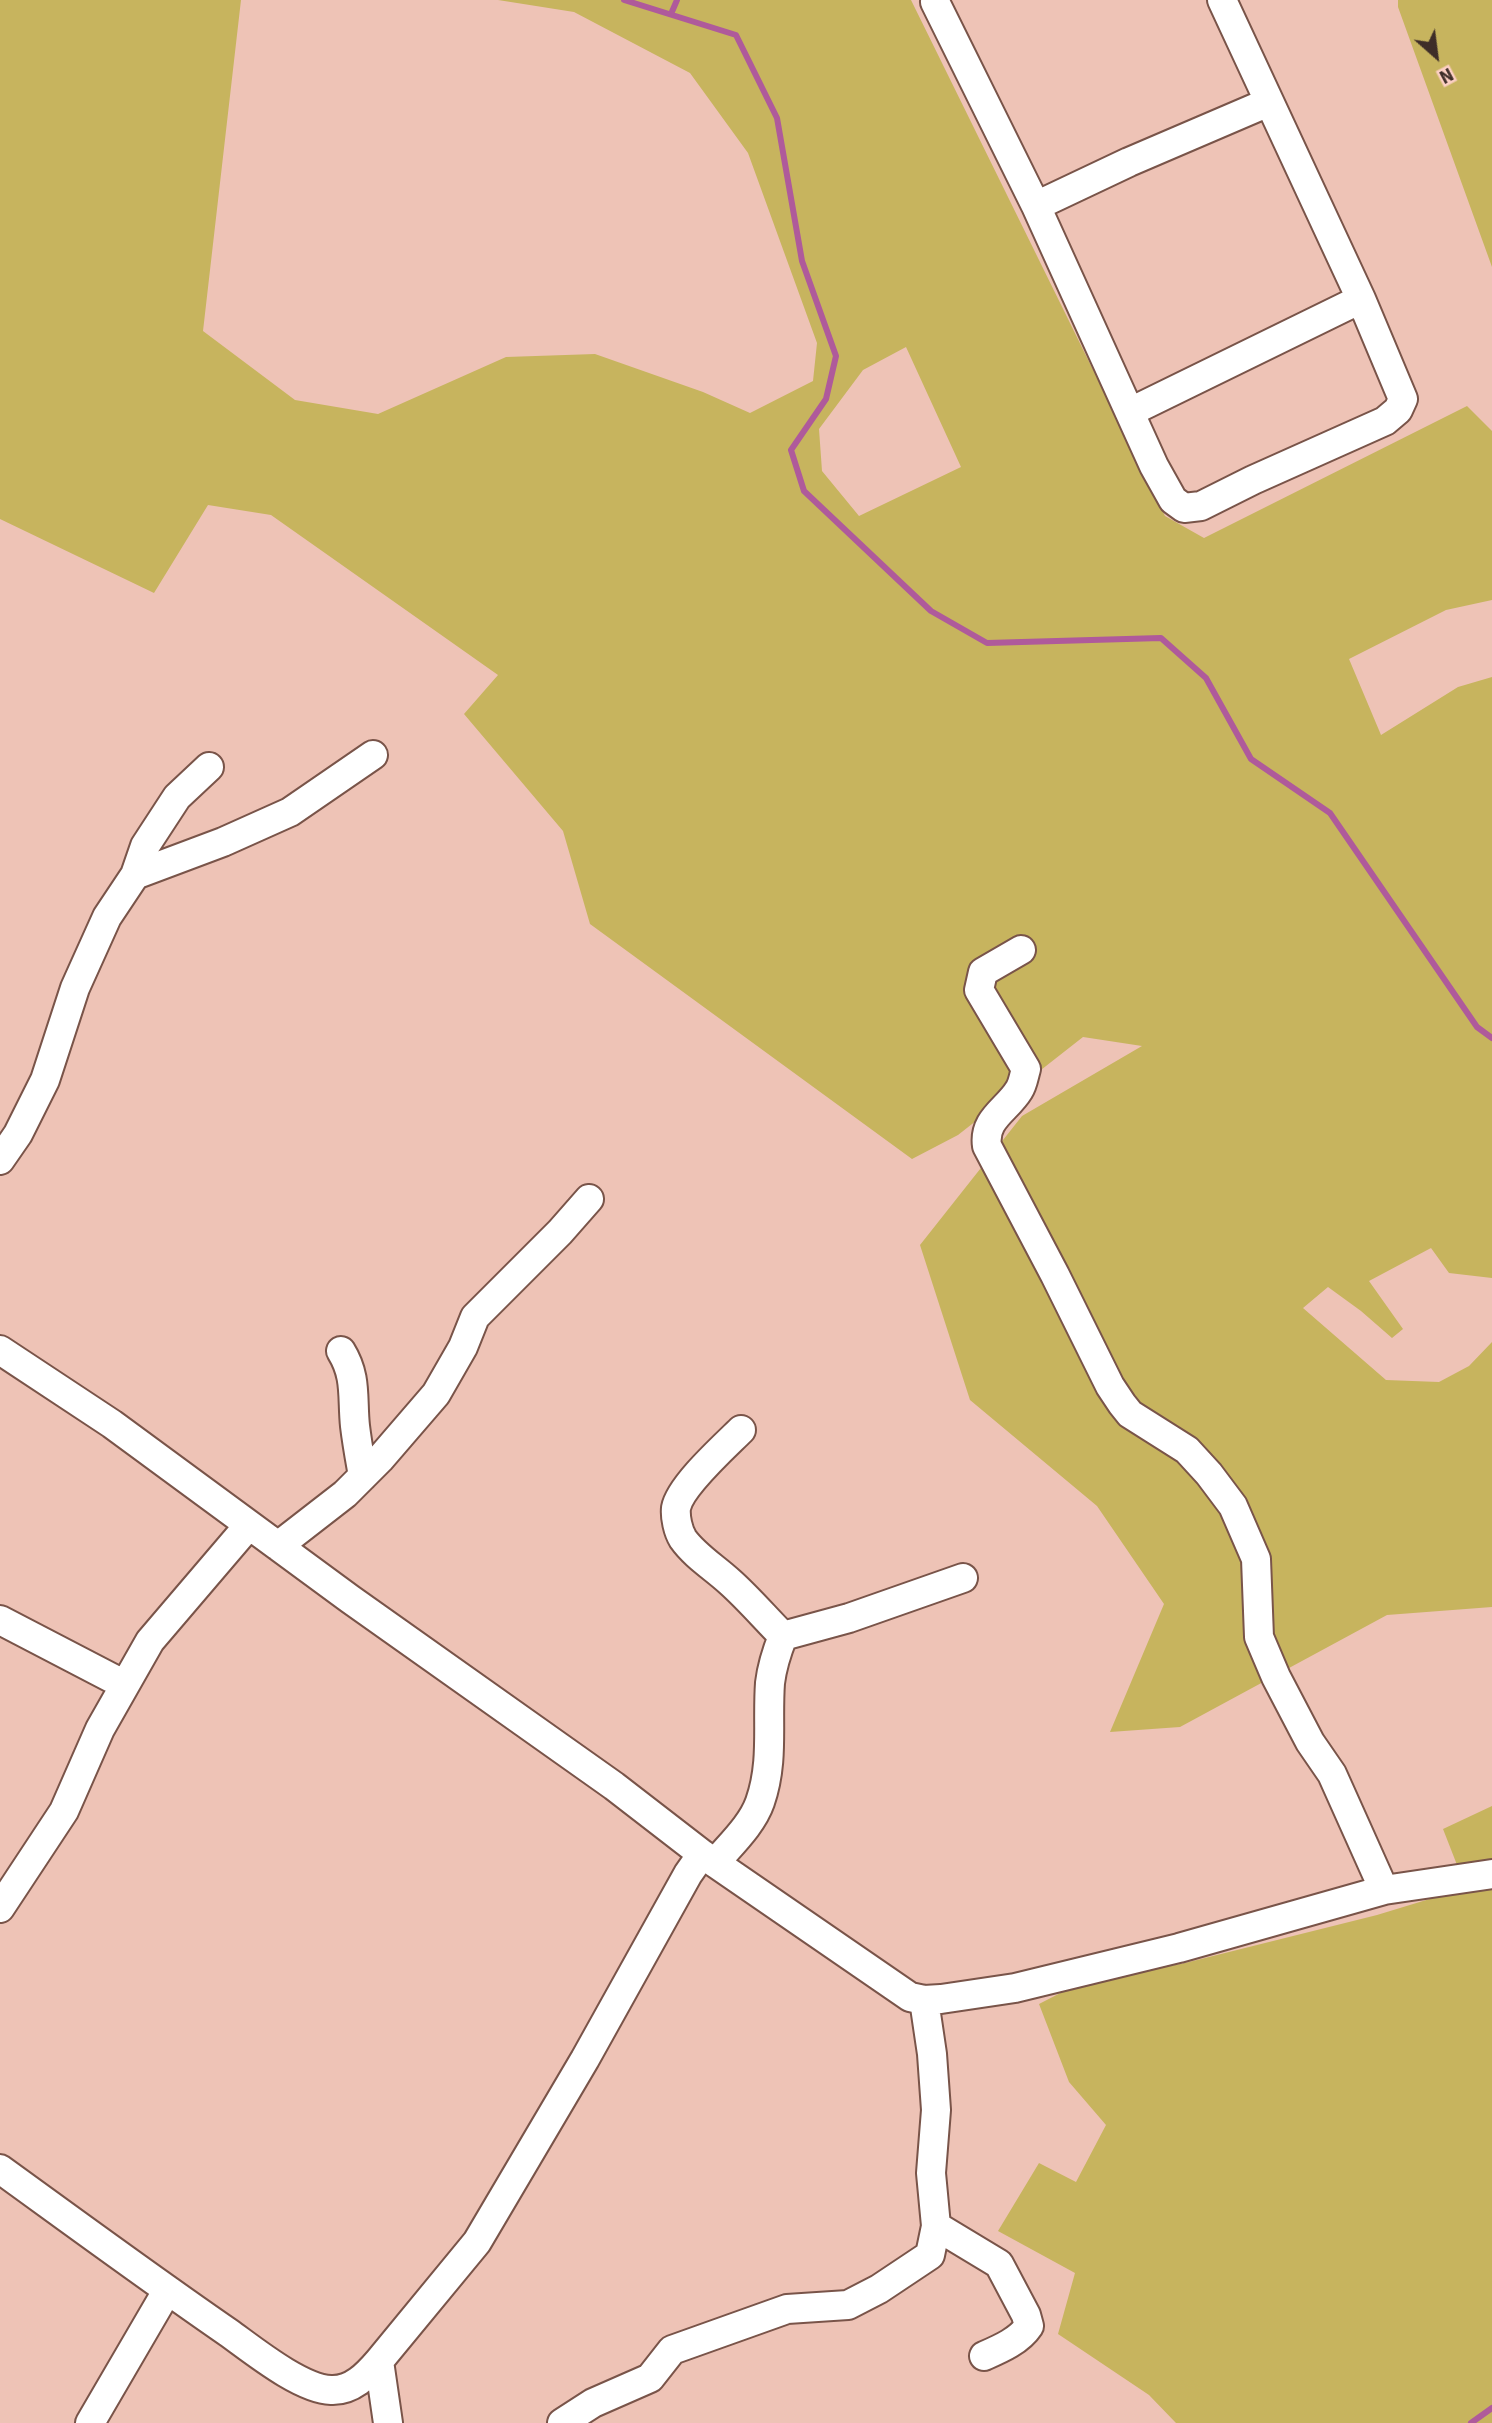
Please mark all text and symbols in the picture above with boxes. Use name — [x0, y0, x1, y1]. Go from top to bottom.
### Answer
north arrow — [1401, 21, 1471, 91]
text: N — [1434, 60, 1458, 90]

